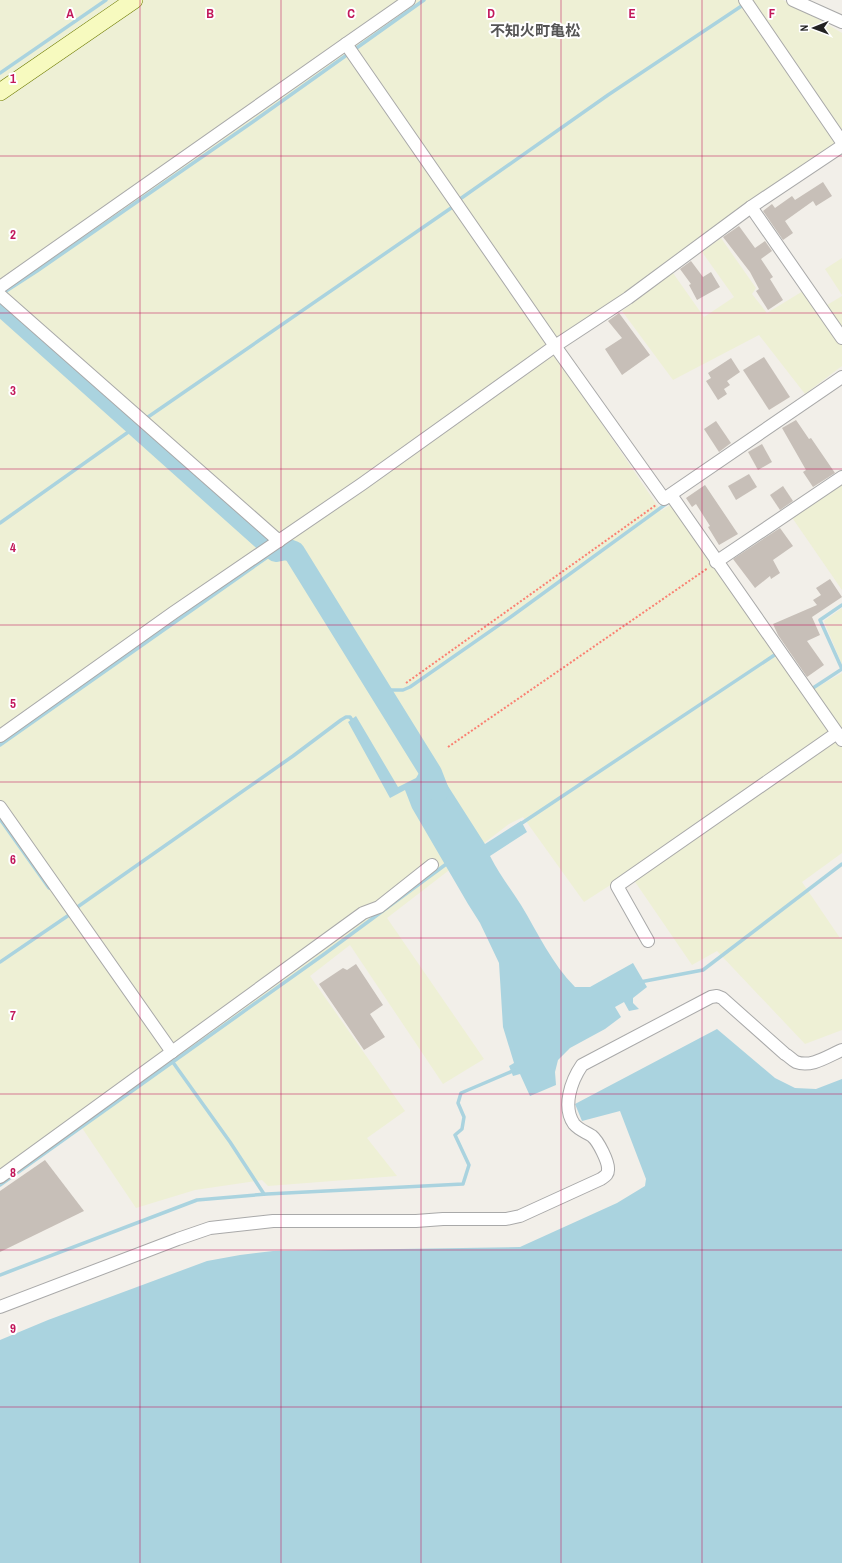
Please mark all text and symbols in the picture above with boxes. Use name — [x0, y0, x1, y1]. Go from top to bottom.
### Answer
text: A — [66, 5, 74, 22]
text: B — [206, 5, 214, 22]
text: C — [347, 5, 355, 22]
text: D — [487, 5, 495, 22]
text: E — [628, 5, 636, 22]
text: F — [769, 5, 776, 22]
north arrow — [794, 8, 834, 48]
district label: 不知火町亀松 — [490, 20, 580, 41]
text: N — [797, 25, 811, 32]
text: 1 — [10, 70, 16, 87]
text: 2 — [10, 226, 16, 243]
text: 3 — [10, 382, 16, 399]
text: 4 — [10, 539, 16, 556]
text: 5 — [10, 695, 16, 712]
text: 6 — [10, 851, 16, 868]
text: 7 — [10, 1007, 16, 1024]
text: 8 — [10, 1164, 16, 1181]
text: 9 — [10, 1320, 16, 1337]

